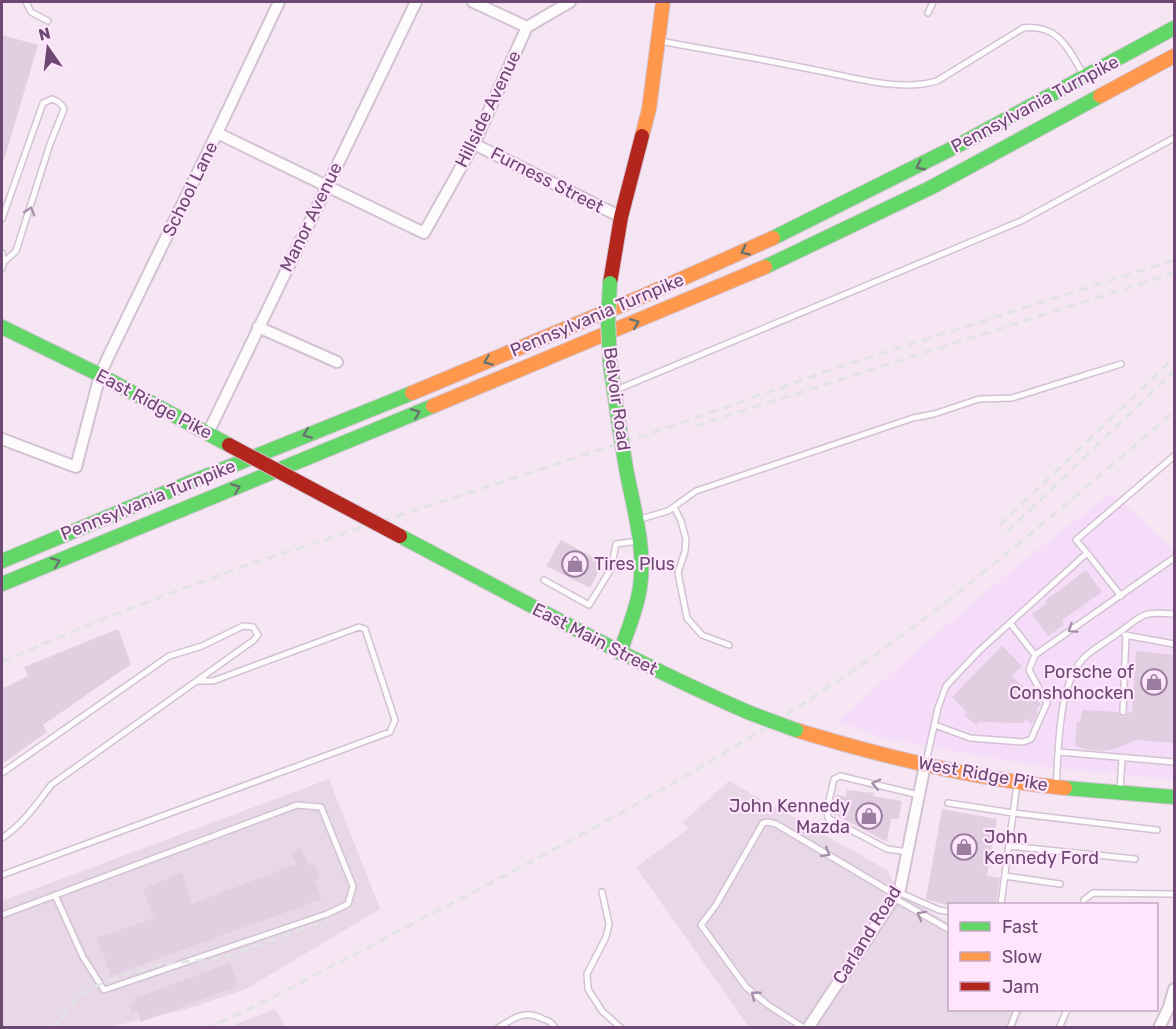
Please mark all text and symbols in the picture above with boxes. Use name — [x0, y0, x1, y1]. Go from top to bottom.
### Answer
north arrow — [18, 18, 78, 78]
text: N — [37, 23, 52, 45]
street label: Hillside Avenue — [450, 47, 526, 171]
street label: Pennsylvania Turnpike — [947, 50, 1123, 158]
street label: School Lane — [158, 138, 222, 240]
street label: Furness Street — [487, 142, 607, 218]
street label: Manor Avenue — [275, 159, 347, 275]
one-way arrow — [916, 159, 926, 170]
one-way arrow — [23, 206, 35, 217]
one-way arrow — [740, 244, 751, 256]
street label: Pennsylvania Turnpike — [507, 268, 687, 362]
one-way arrow — [629, 318, 640, 330]
street label: Belvoir Road — [599, 346, 635, 452]
one-way arrow — [483, 353, 494, 365]
street label: East Ridge Pike — [92, 364, 216, 444]
one-way arrow — [410, 408, 421, 420]
one-way arrow — [303, 427, 314, 439]
street label: Pennsylvania Turnpike — [57, 455, 239, 545]
one-way arrow — [229, 483, 240, 495]
shop icon: Tires Plus — [560, 549, 590, 579]
place label: Tires Plus — [594, 553, 675, 575]
one-way arrow — [49, 557, 60, 569]
street label: East Main Street — [529, 598, 661, 680]
one-way arrow — [1068, 622, 1079, 633]
place label: Porsche of Conshohocken — [1009, 661, 1134, 704]
shop icon: Porsche of Conshohocken — [1139, 667, 1169, 697]
street label: West Ridge Pike — [916, 752, 1050, 796]
one-way arrow — [871, 778, 881, 791]
place label: John Kennedy Mazda — [729, 795, 850, 838]
shop icon: John Kennedy Mazda — [854, 801, 884, 831]
place label: John Kennedy Ford — [984, 826, 1099, 869]
shop icon: John Kennedy Ford — [949, 832, 979, 862]
one-way arrow — [820, 846, 830, 858]
street label: Carland Road — [828, 882, 906, 988]
legend — [948, 903, 1158, 1011]
one-way arrow — [917, 911, 927, 922]
text: Fast — [1002, 916, 1038, 938]
text: Slow — [1002, 946, 1042, 968]
text: Jam — [1002, 976, 1039, 998]
one-way arrow — [751, 991, 762, 1002]

